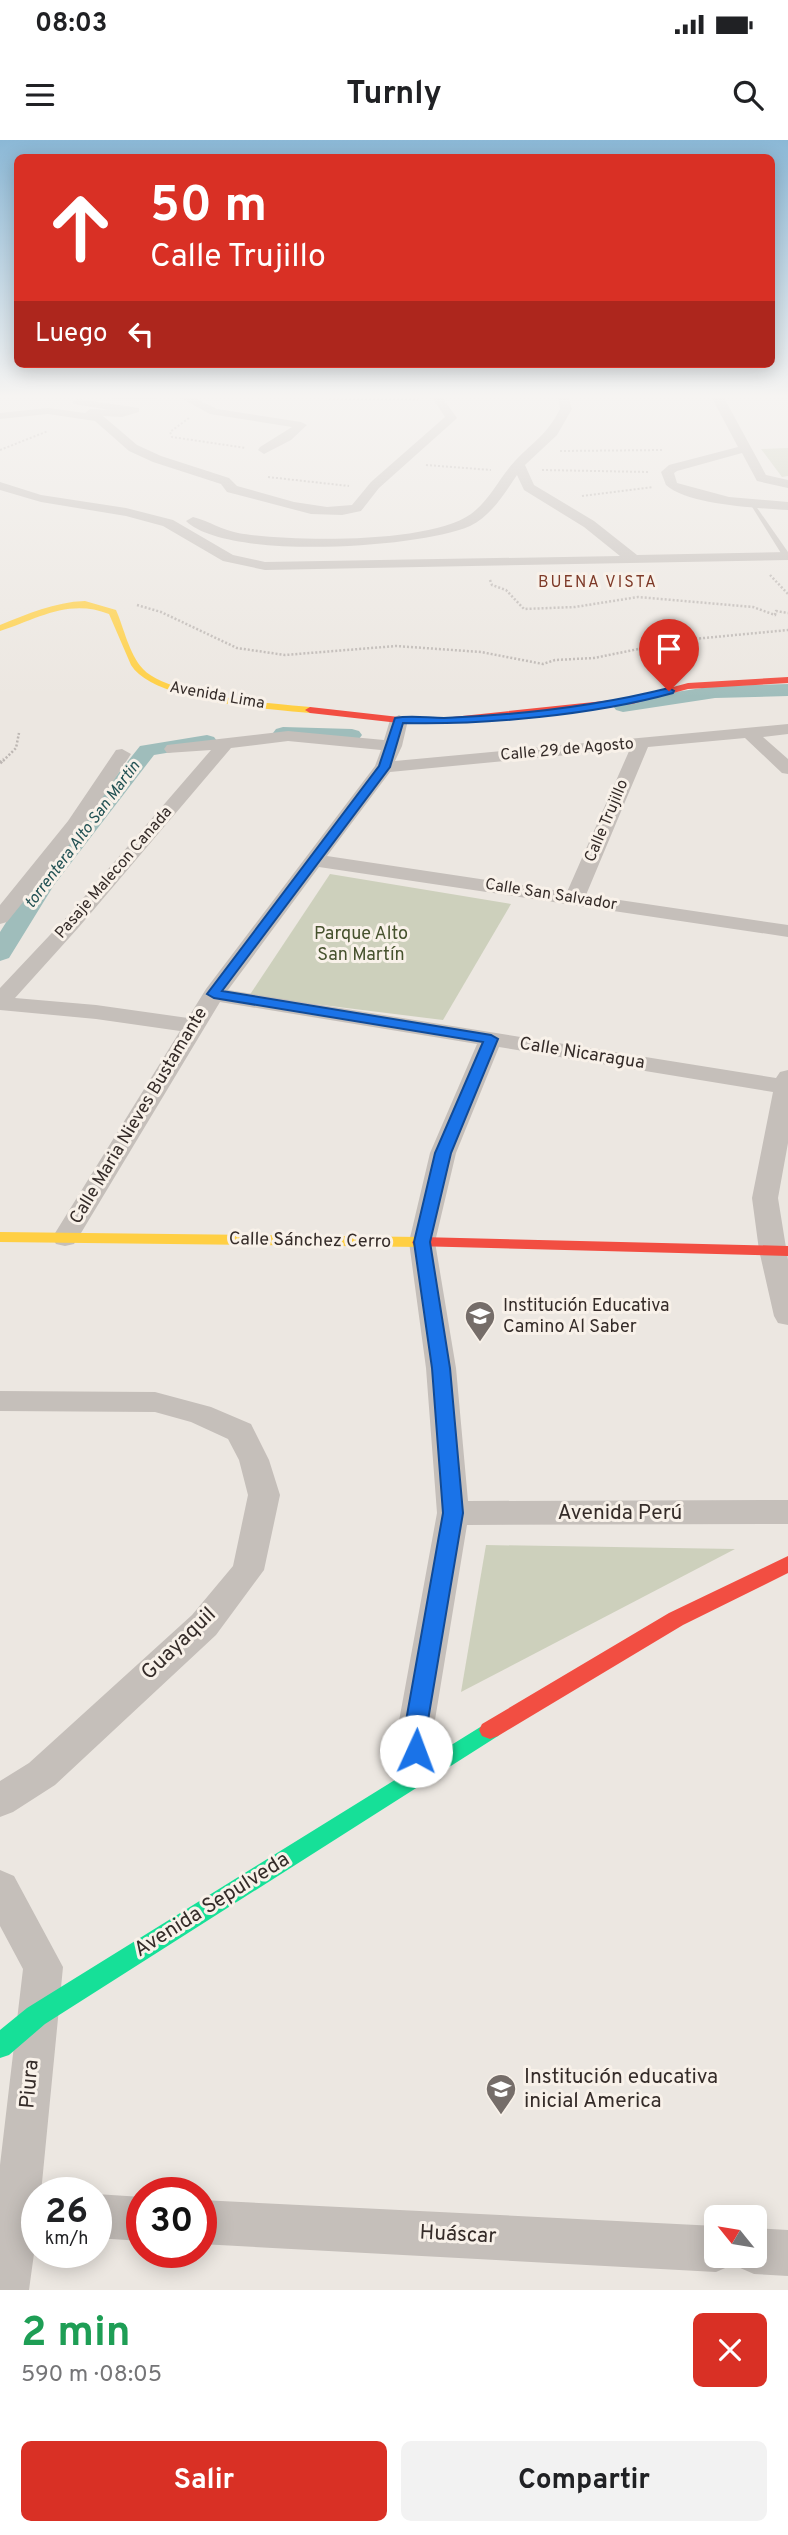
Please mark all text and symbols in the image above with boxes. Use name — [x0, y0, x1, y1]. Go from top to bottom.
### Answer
text: 08:03 — [35, 8, 107, 41]
text: Turnly — [346, 75, 442, 115]
icon: menu — [21, 76, 59, 114]
icon: search — [729, 76, 767, 114]
text: 50 m — [150, 177, 267, 239]
icon: ahead — [35, 182, 126, 273]
text: Calle Trujillo — [150, 238, 326, 278]
icon: left — [122, 315, 160, 353]
text: Luego — [35, 318, 108, 351]
district label: BUENA VISTA — [538, 573, 658, 593]
pin — [639, 619, 699, 691]
icon: arrive — [650, 630, 688, 668]
street label: Avenida Lima — [168, 678, 266, 714]
street label: Calle 29 de Agosto — [499, 734, 635, 766]
water label: torrentera Alto San Martin — [21, 757, 145, 913]
street label: Calle Trujillo — [581, 777, 633, 865]
street label: Pasaje Malecon Canada — [51, 803, 177, 943]
street label: Calle San Salvador — [484, 875, 618, 915]
park label: Parque Alto San Martín — [314, 923, 408, 967]
street label: Calle Maria Nieves Bustamante — [65, 1003, 213, 1229]
street label: Calle Nicaragua — [518, 1033, 646, 1075]
street label: Calle Sánchez Cerro — [229, 1228, 391, 1254]
place label: Institución Educativa Camino Al Saber — [503, 1295, 670, 1339]
school or university icon: Institución Educativa Camino Al Saber — [463, 1299, 497, 1343]
street label: Avenida Perú — [558, 1500, 682, 1527]
street label: Guayaquil — [136, 1602, 222, 1686]
position arrow — [379, 1714, 453, 1788]
street label: Avenida Sepulveda — [129, 1846, 295, 1964]
street label: Piura — [14, 2058, 46, 2110]
place label: Institución educativa inicial America — [524, 2064, 718, 2115]
school or university icon: Institución educativa inicial America — [484, 2072, 518, 2116]
speed limit sign: 30 — [126, 2177, 217, 2268]
text: 26 — [45, 2191, 88, 2235]
north arrow — [704, 2205, 766, 2268]
map controls — [704, 2205, 767, 2268]
street label: Huáscar — [419, 2220, 497, 2250]
text: km/h — [45, 2228, 88, 2251]
text: 2 min — [21, 2308, 131, 2361]
button: close — [693, 2313, 767, 2387]
text: 590 m · 08:05 — [21, 2361, 162, 2390]
button: Salir — [21, 2441, 387, 2521]
button: Compartir — [401, 2441, 767, 2521]

